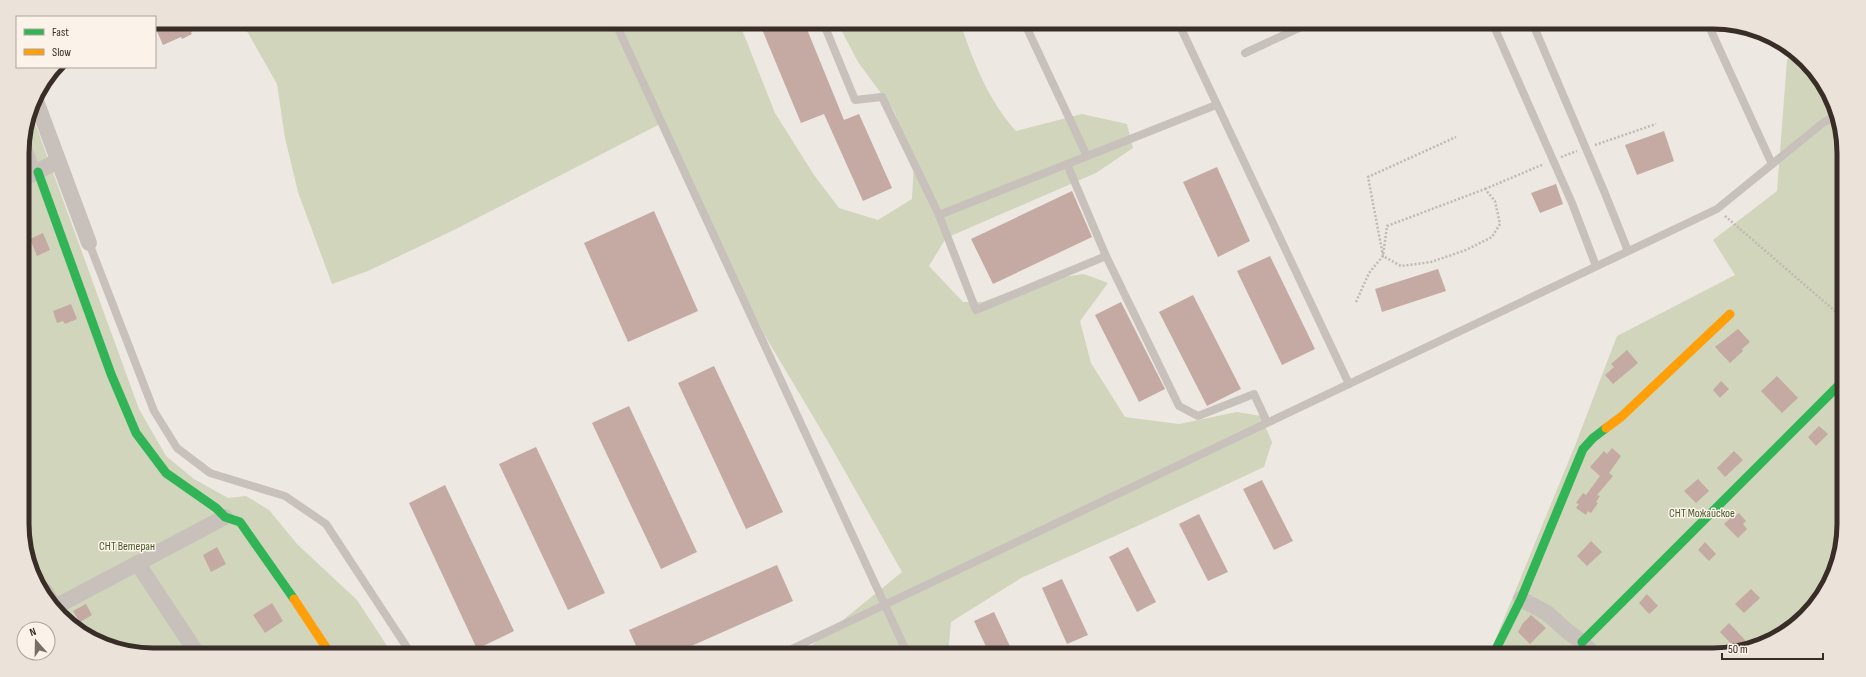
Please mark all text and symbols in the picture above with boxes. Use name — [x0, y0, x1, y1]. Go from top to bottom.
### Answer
legend — [16, 16, 156, 68]
text: Fast — [52, 25, 69, 40]
text: Slow — [52, 45, 71, 60]
park label: СНТ Можайское — [1669, 506, 1735, 521]
park label: СНТ Ветеран — [99, 539, 155, 554]
north arrow — [16, 621, 56, 661]
text: N — [28, 625, 38, 639]
scale bar — [1722, 635, 1823, 661]
text: 50 m — [1728, 642, 1748, 657]

